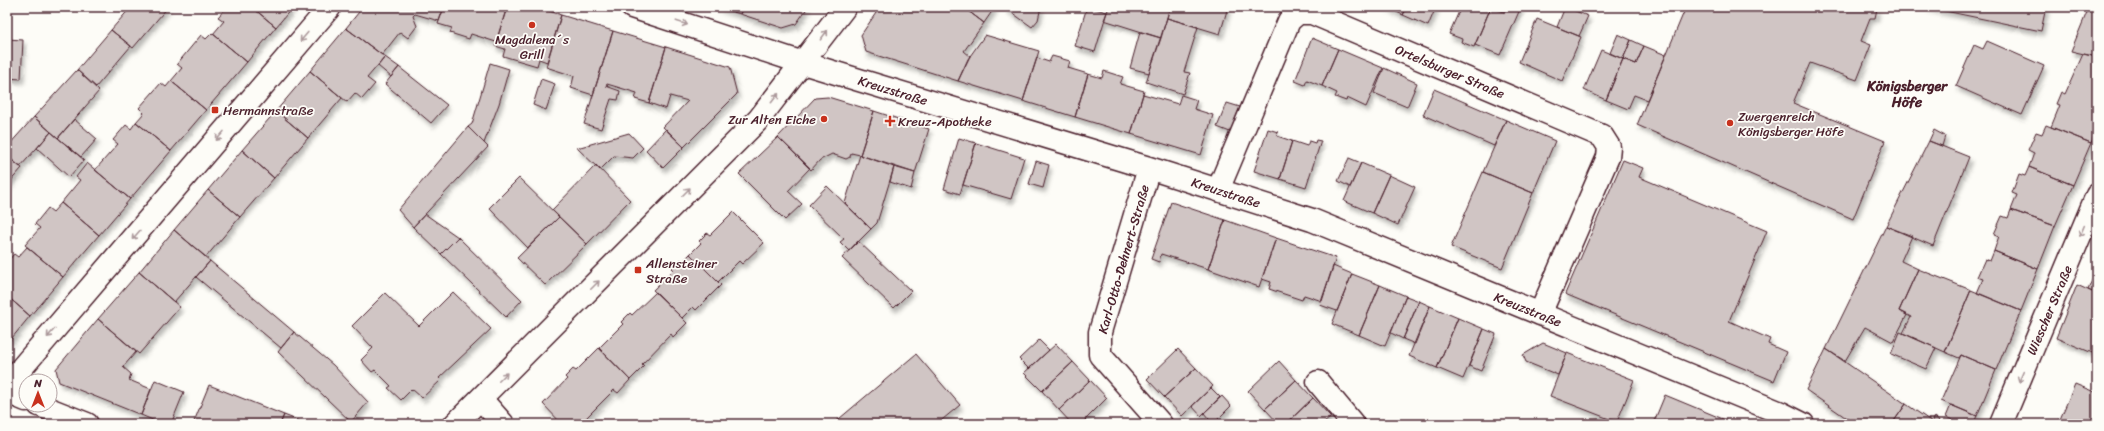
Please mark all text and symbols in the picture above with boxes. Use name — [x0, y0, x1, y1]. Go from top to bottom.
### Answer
marker: Magdalena´s Grill — [527, 20, 537, 30]
one-way arrow — [676, 20, 688, 28]
place label: Magdalena´s Grill — [495, 28, 570, 66]
one-way arrow — [820, 30, 829, 41]
one-way arrow — [300, 31, 309, 42]
street label: Ortelsburger Straße — [1391, 38, 1509, 105]
street label: Kreuzstraße — [855, 69, 931, 112]
district label: Königsberger Höfe — [1866, 74, 1948, 115]
one-way arrow — [771, 92, 780, 103]
place label: Hermannstraße — [223, 99, 314, 122]
marker: Hermannstraße — [210, 105, 220, 115]
place label: Zwergenreich Königsberger Höfe — [1738, 105, 1844, 143]
place label: Zur Alten Eiche — [728, 108, 816, 131]
place label: Kreuz-Apotheke — [898, 110, 992, 133]
marker: Zur Alten Eiche — [819, 114, 829, 124]
marker: Kreuz-Apotheke — [885, 116, 895, 126]
marker: Zwergenreich Königsberger Höfe — [1725, 118, 1735, 128]
one-way arrow — [216, 131, 225, 141]
street label: Kreuzstraße — [1188, 170, 1264, 215]
street label: Karl-Otto-Dehnert-Straße — [1091, 182, 1156, 336]
one-way arrow — [681, 187, 691, 197]
one-way arrow — [2078, 225, 2085, 237]
one-way arrow — [131, 229, 140, 240]
place label: Allensteiner Straße — [645, 252, 717, 290]
street label: Wiescher Straße — [2020, 261, 2079, 359]
marker: Allensteiner Straße — [633, 265, 643, 275]
one-way arrow — [590, 280, 600, 290]
street label: Kreuzstraße — [1490, 285, 1566, 334]
one-way arrow — [47, 328, 56, 339]
one-way arrow — [2016, 370, 2024, 382]
one-way arrow — [498, 372, 508, 382]
north arrow — [18, 373, 58, 413]
text: N — [33, 374, 42, 393]

